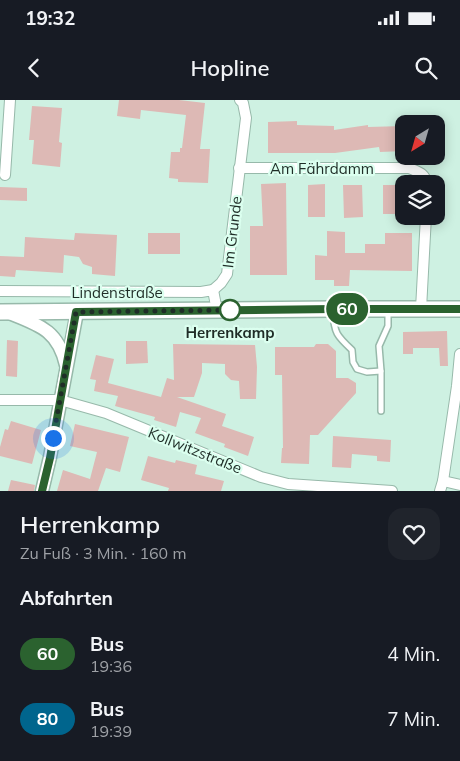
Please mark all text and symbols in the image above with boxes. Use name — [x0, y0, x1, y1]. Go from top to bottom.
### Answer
text: 19:32 — [25, 6, 75, 30]
icon: back — [20, 54, 48, 82]
text: Hopline — [190, 54, 270, 82]
icon: search — [412, 54, 440, 82]
north arrow — [395, 115, 445, 165]
map controls — [395, 115, 445, 225]
street label: Am Fährdamm — [270, 159, 374, 178]
button: layers — [395, 175, 445, 225]
street label: Im Grunde — [218, 195, 246, 269]
street label: Lindenstraße — [71, 283, 163, 302]
line badge: 60 — [324, 293, 370, 325]
text: 60 — [336, 297, 358, 320]
marker: Herrenkamp — [219, 299, 241, 321]
place label: Herrenkamp — [185, 323, 275, 342]
street label: Kollwitzstraße — [145, 423, 245, 477]
your location — [41, 426, 66, 451]
button: heart — [388, 508, 440, 560]
text: Herrenkamp — [20, 509, 160, 539]
text: Zu Fuß · 3 Min. · 160 m — [20, 543, 186, 563]
text: Abfahrten — [20, 586, 113, 610]
text: Bus — [90, 632, 124, 656]
text: 60 — [37, 642, 58, 665]
text: 4 Min. — [387, 642, 440, 666]
text: 19:36 — [90, 656, 132, 676]
text: Bus — [90, 697, 124, 721]
text: 80 — [37, 707, 58, 730]
text: 7 Min. — [387, 707, 440, 731]
text: 19:39 — [90, 721, 132, 741]

